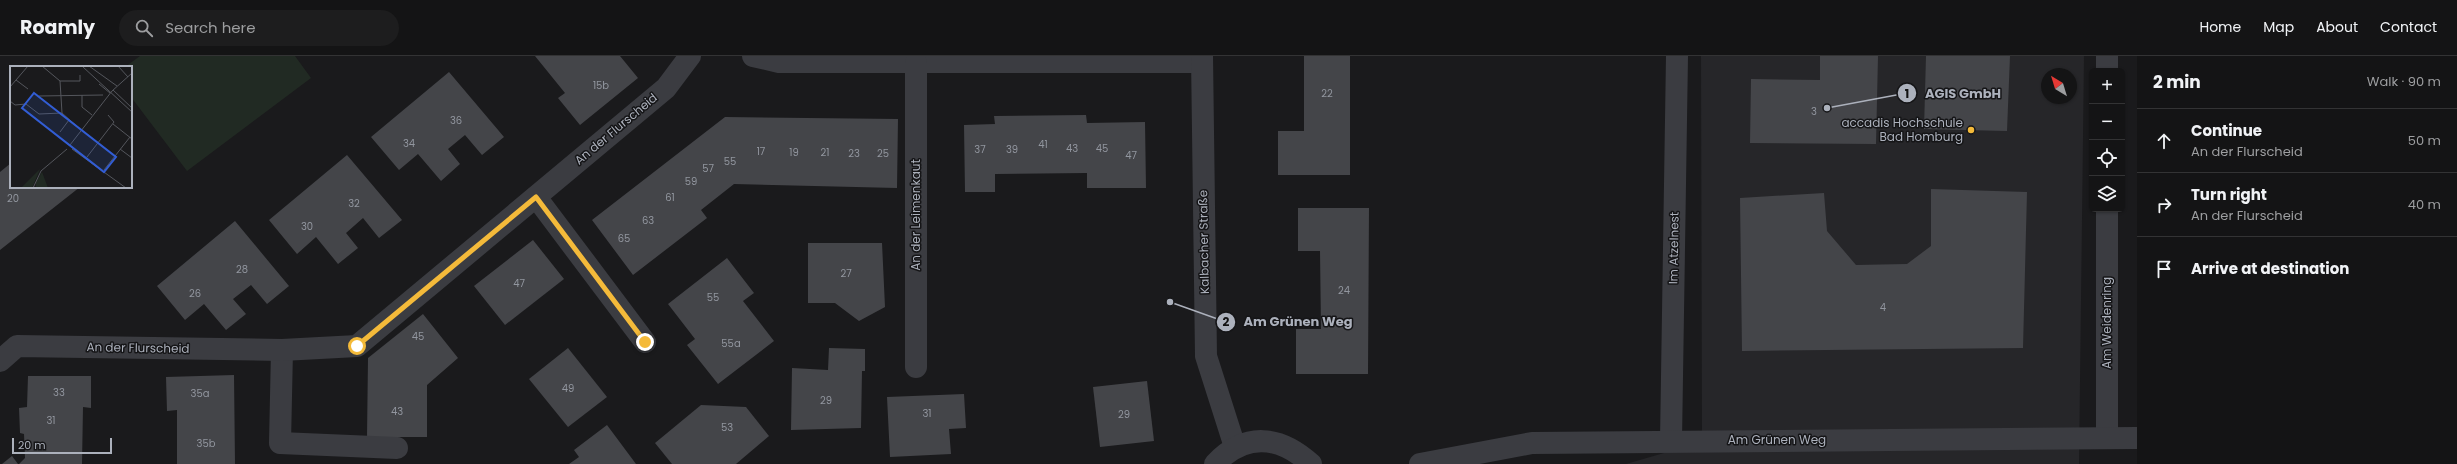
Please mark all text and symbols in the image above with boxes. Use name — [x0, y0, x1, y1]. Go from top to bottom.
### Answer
search box — [119, 10, 399, 46]
text: Roamly — [20, 14, 95, 41]
icon: search — [133, 17, 155, 39]
text: Search here — [165, 17, 256, 38]
text: Home — [2199, 17, 2241, 37]
text: Map — [2263, 17, 2294, 37]
text: About — [2316, 17, 2358, 37]
text: Contact — [2380, 17, 2437, 37]
inset map — [10, 66, 132, 188]
north arrow — [2041, 68, 2077, 104]
map controls — [2089, 68, 2125, 212]
button: + — [2089, 68, 2125, 104]
text: 2 min — [2153, 70, 2201, 94]
text: Walk · 90 m — [2367, 72, 2441, 91]
house number: 15b — [593, 78, 609, 93]
callout: AGIS GmbH — [1897, 81, 2009, 106]
text: AGIS GmbH — [1925, 84, 2001, 103]
text: 1 — [1905, 85, 1909, 102]
house number: 22 — [1321, 86, 1333, 101]
street label: An der Flurscheid — [571, 89, 661, 168]
house number: 3 — [1811, 104, 1817, 119]
button: − — [2089, 104, 2125, 140]
house number: 36 — [450, 113, 462, 128]
place label: accadis Hochschule Bad Homburg — [1841, 114, 1963, 145]
text: Continue — [2191, 120, 2262, 141]
marker: accadis Hochschule Bad Homburg — [1966, 125, 1976, 135]
icon: ahead — [2153, 130, 2175, 152]
text: 50 m — [2408, 131, 2441, 150]
house number: 34 — [403, 136, 415, 151]
house number: 41 — [1038, 137, 1048, 152]
button: locate — [2089, 140, 2125, 176]
house number: 43 — [1066, 141, 1078, 156]
house number: 45 — [1096, 141, 1108, 156]
house number: 37 — [974, 142, 986, 157]
house number: 39 — [1006, 142, 1018, 157]
text: An der Flurscheid — [2191, 142, 2303, 161]
house number: 17 — [757, 144, 766, 159]
house number: 19 — [789, 145, 799, 160]
house number: 21 — [821, 145, 829, 160]
house number: 23 — [848, 146, 860, 161]
house number: 25 — [877, 146, 889, 161]
house number: 47 — [1125, 148, 1137, 163]
house number: 55 — [724, 154, 736, 169]
street label: An der Leimenkaut — [907, 159, 924, 271]
house number: 57 — [702, 161, 714, 176]
house number: 59 — [685, 174, 697, 189]
button: layers — [2089, 176, 2125, 212]
text: Turn right — [2191, 184, 2267, 205]
house number: 61 — [665, 190, 675, 205]
street label: Kalbacher Straße — [1194, 190, 1213, 294]
house number: 20 — [7, 191, 19, 206]
icon: right — [2153, 194, 2175, 216]
text: 40 m — [2408, 195, 2441, 214]
house number: 32 — [348, 196, 360, 211]
text: An der Flurscheid — [2191, 206, 2303, 225]
street label: Im Atzelnest — [1664, 212, 1683, 284]
house number: 63 — [642, 213, 654, 228]
house number: 30 — [301, 219, 313, 234]
house number: 65 — [618, 231, 630, 246]
icon: arrive — [2153, 258, 2175, 280]
text: Arrive at destination — [2191, 258, 2349, 279]
house number: 28 — [236, 262, 248, 277]
house number: 27 — [840, 266, 852, 281]
house number: 47 — [513, 276, 525, 291]
street label: Am Weidenring — [2098, 277, 2115, 369]
house number: 24 — [1338, 283, 1350, 298]
house number: 26 — [189, 286, 201, 301]
house number: 55 — [707, 290, 719, 305]
house number: 4 — [1880, 300, 1886, 315]
callout: Am Grünen Weg — [1216, 309, 1361, 334]
text: Am Grünen Weg — [1243, 312, 1353, 331]
text: 2 — [1223, 313, 1230, 330]
house number: 45 — [412, 329, 424, 344]
route end — [636, 333, 654, 351]
house number: 55a — [721, 336, 741, 351]
route start — [348, 337, 366, 355]
street label: An der Flurscheid — [86, 338, 190, 357]
house number: 49 — [562, 381, 574, 396]
house number: 33 — [53, 385, 65, 400]
house number: 35a — [191, 386, 209, 401]
house number: 29 — [820, 393, 832, 408]
house number: 43 — [391, 404, 403, 419]
house number: 31 — [922, 406, 932, 421]
house number: 29 — [1118, 407, 1130, 422]
house number: 31 — [46, 413, 56, 428]
house number: 53 — [721, 420, 733, 435]
street label: Am Grünen Weg — [1728, 431, 1826, 448]
scale bar — [12, 436, 112, 455]
house number: 35b — [197, 436, 216, 451]
text: 20 m — [18, 437, 46, 453]

